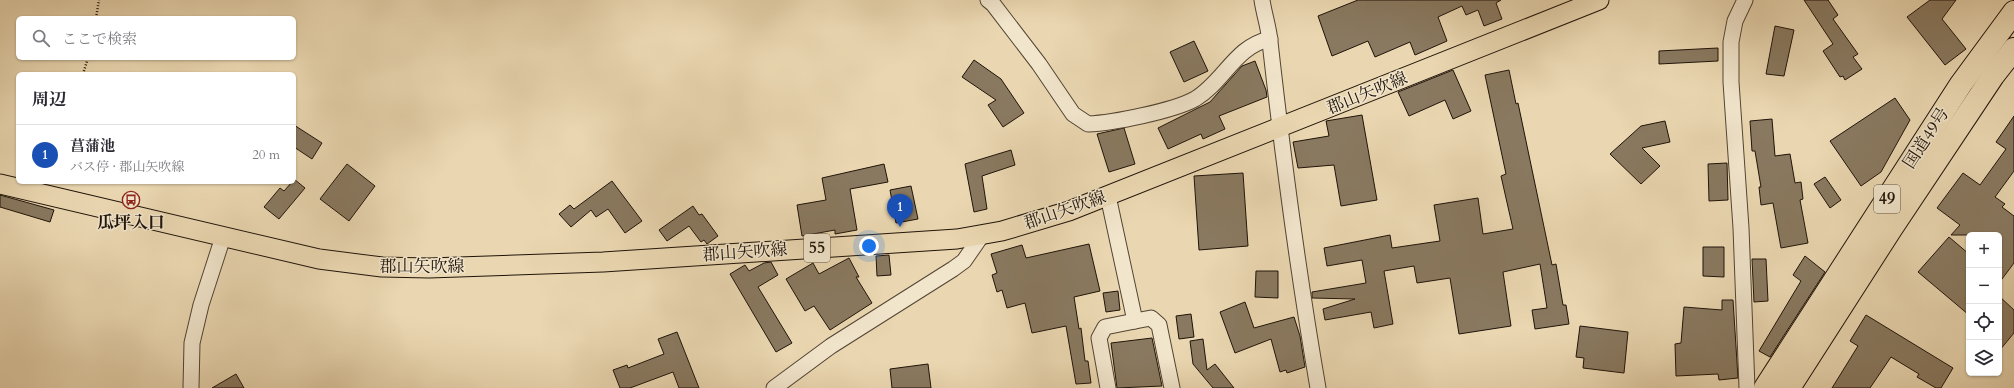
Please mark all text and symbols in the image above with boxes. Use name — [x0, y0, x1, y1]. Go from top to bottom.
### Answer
search box — [16, 16, 296, 60]
icon: search — [30, 27, 52, 49]
text: ここで検索 — [62, 29, 137, 49]
street label: 郡山矢吹線 — [1323, 66, 1411, 120]
text: 周辺 — [32, 88, 66, 111]
street label: 国道49号 — [1898, 103, 1954, 173]
text: 菖蒲池 — [70, 136, 115, 156]
text: 1 — [42, 146, 48, 164]
text: 20 m — [252, 146, 280, 164]
text: バス停 · 郡山矢吹線 — [70, 158, 184, 176]
street label: 郡山矢吹線 — [1021, 185, 1109, 235]
road number: 49 — [1874, 185, 1900, 213]
bus stop icon: 瓜坪入口 — [121, 190, 141, 210]
pin: 1 — [887, 194, 913, 227]
place label: 瓜坪入口 — [97, 211, 165, 234]
map controls — [1966, 232, 2002, 376]
button: + — [1966, 232, 2002, 268]
road number: 55 — [804, 234, 830, 262]
your location — [859, 236, 879, 256]
street label: 郡山矢吹線 — [702, 238, 788, 266]
street label: 郡山矢吹線 — [380, 255, 465, 278]
button: − — [1966, 268, 2002, 304]
button: locate — [1966, 304, 2002, 340]
button: layers — [1966, 340, 2002, 376]

